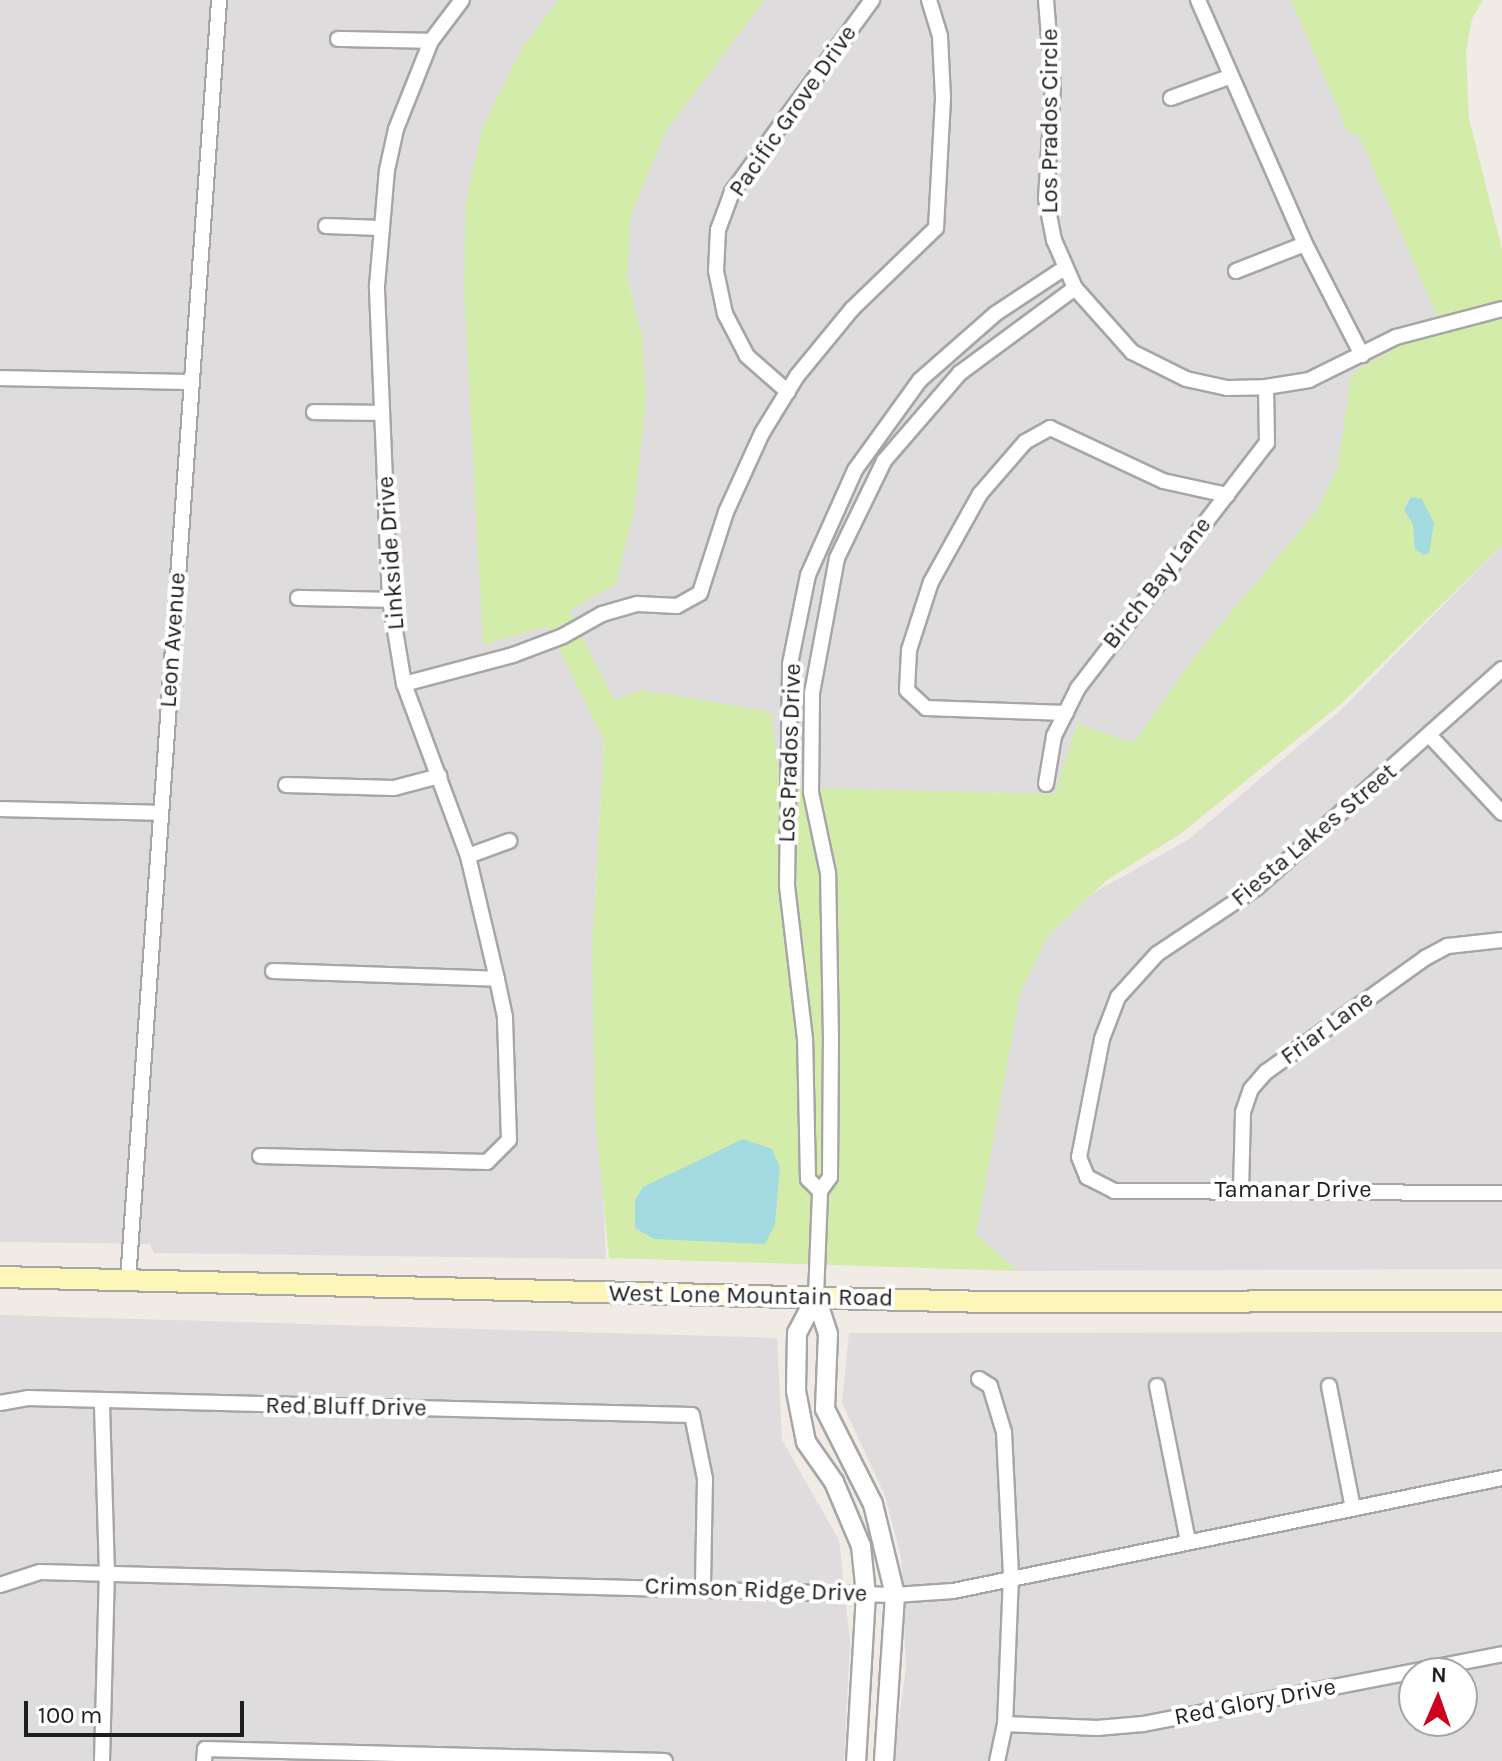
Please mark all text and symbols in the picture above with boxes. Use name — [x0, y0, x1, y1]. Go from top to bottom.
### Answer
street label: Pacific Grove Drive — [723, 20, 863, 202]
street label: Los Prados Circle — [1036, 28, 1064, 214]
street label: Linkside Drive — [371, 475, 411, 631]
street label: Birch Bay Lane — [1097, 511, 1217, 655]
street label: Leon Avenue — [154, 571, 192, 709]
street label: Los Prados Drive — [772, 663, 808, 843]
street label: Fiesta Lakes Street — [1225, 757, 1403, 913]
street label: Friar Lane — [1275, 985, 1379, 1071]
street label: Tamanar Drive — [1215, 1176, 1371, 1204]
street label: West Lone Mountain Road — [609, 1279, 893, 1313]
street label: Red Bluff Drive — [265, 1391, 427, 1423]
street label: Crimson Ridge Drive — [644, 1572, 868, 1608]
north arrow — [1398, 1657, 1478, 1737]
text: N — [1430, 1662, 1447, 1688]
street label: Red Glory Drive — [1172, 1672, 1338, 1732]
scale bar — [28, 1685, 248, 1735]
text: 100 m — [38, 1701, 103, 1729]

